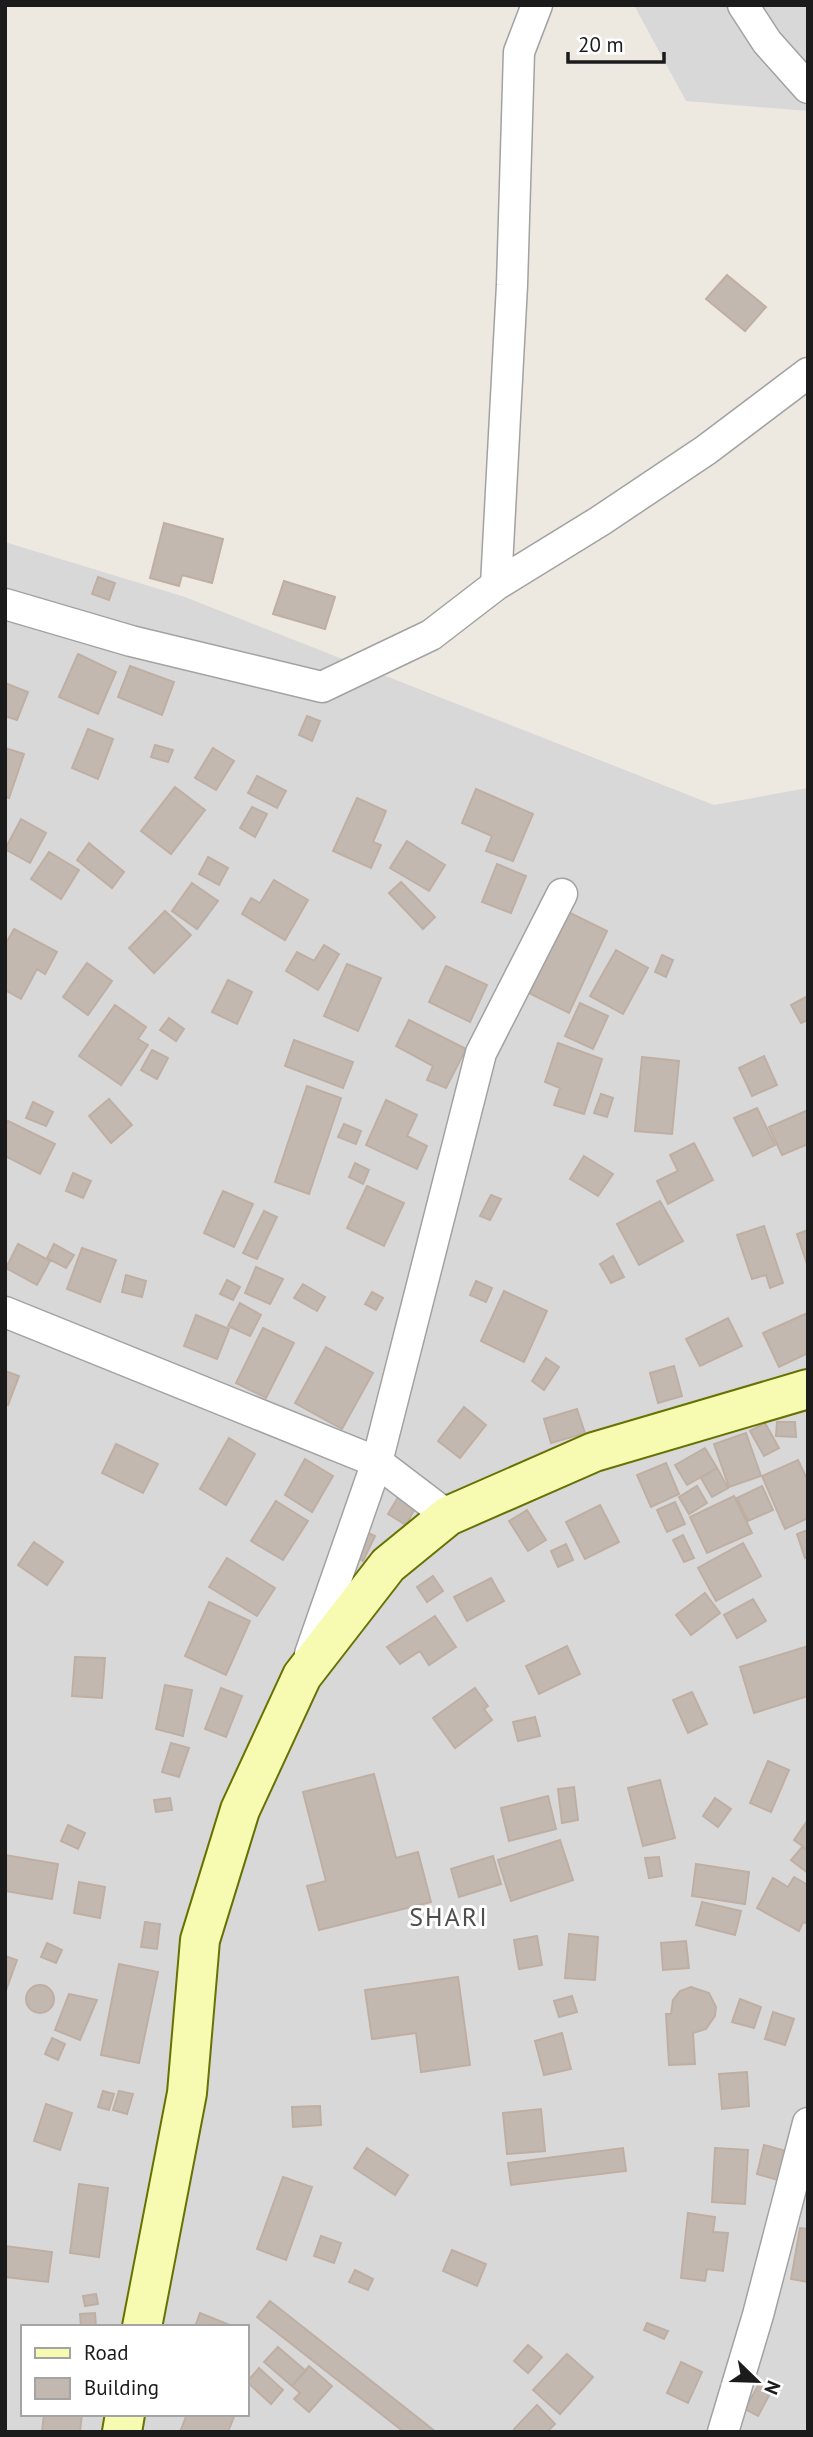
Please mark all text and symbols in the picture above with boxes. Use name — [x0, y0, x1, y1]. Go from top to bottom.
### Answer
scale bar — [568, 21, 664, 65]
text: 20 m — [578, 31, 624, 58]
district label: SHARI — [409, 1900, 489, 1933]
legend — [21, 2325, 248, 2416]
text: Road — [84, 2339, 128, 2366]
north arrow — [722, 2346, 792, 2416]
text: Building — [84, 2374, 159, 2401]
text: N — [759, 2377, 786, 2398]

